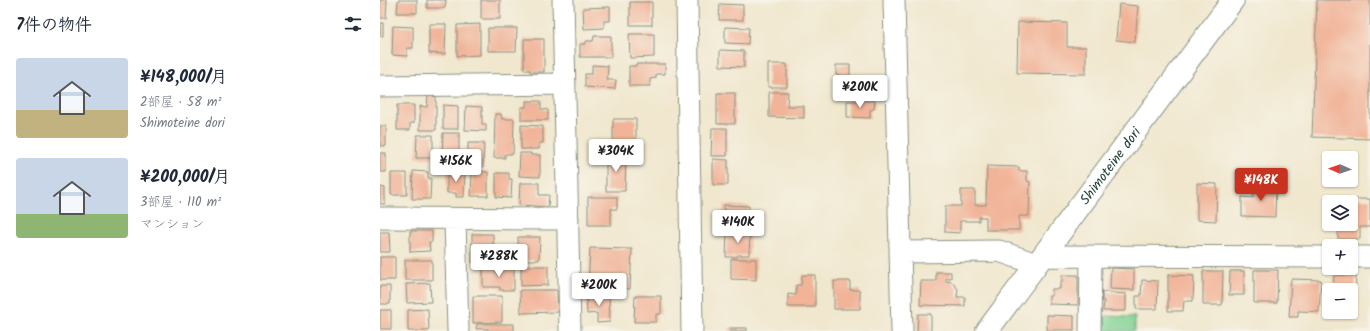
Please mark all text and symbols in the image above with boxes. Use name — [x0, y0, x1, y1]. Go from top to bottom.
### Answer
text: 7件の物件 — [16, 12, 92, 39]
icon: filters — [342, 13, 364, 35]
text: ¥148,000/月 — [140, 64, 227, 91]
icon: home — [48, 74, 96, 122]
pin: ¥200K — [832, 75, 888, 109]
text: ¥200K — [842, 77, 878, 98]
text: 2部屋 · 58 m² — [140, 92, 221, 113]
text: Shimoteine dori — [140, 113, 225, 134]
street label: Shimoteine dori — [1075, 122, 1147, 210]
pin: ¥304K — [588, 139, 644, 173]
text: ¥304K — [598, 141, 634, 162]
pin: ¥156K — [428, 149, 484, 183]
text: ¥156K — [439, 151, 473, 172]
north arrow — [1322, 151, 1358, 187]
map controls — [1322, 151, 1358, 319]
text: ¥200,000/月 — [140, 164, 230, 191]
pin: ¥148K — [1233, 168, 1289, 202]
text: ¥148K — [1244, 170, 1278, 191]
icon: home — [48, 174, 96, 222]
text: 3部屋 · 110 m² — [140, 192, 221, 213]
button: layers — [1322, 195, 1358, 231]
pin: ¥140K — [710, 210, 766, 244]
text: ¥140K — [721, 212, 755, 233]
text: マンション — [140, 214, 204, 235]
button: + — [1322, 239, 1358, 275]
pin: ¥288K — [471, 244, 527, 278]
text: ¥288K — [480, 246, 518, 267]
pin: ¥200K — [571, 273, 627, 307]
text: ¥200K — [581, 275, 617, 296]
button: − — [1322, 283, 1358, 319]

